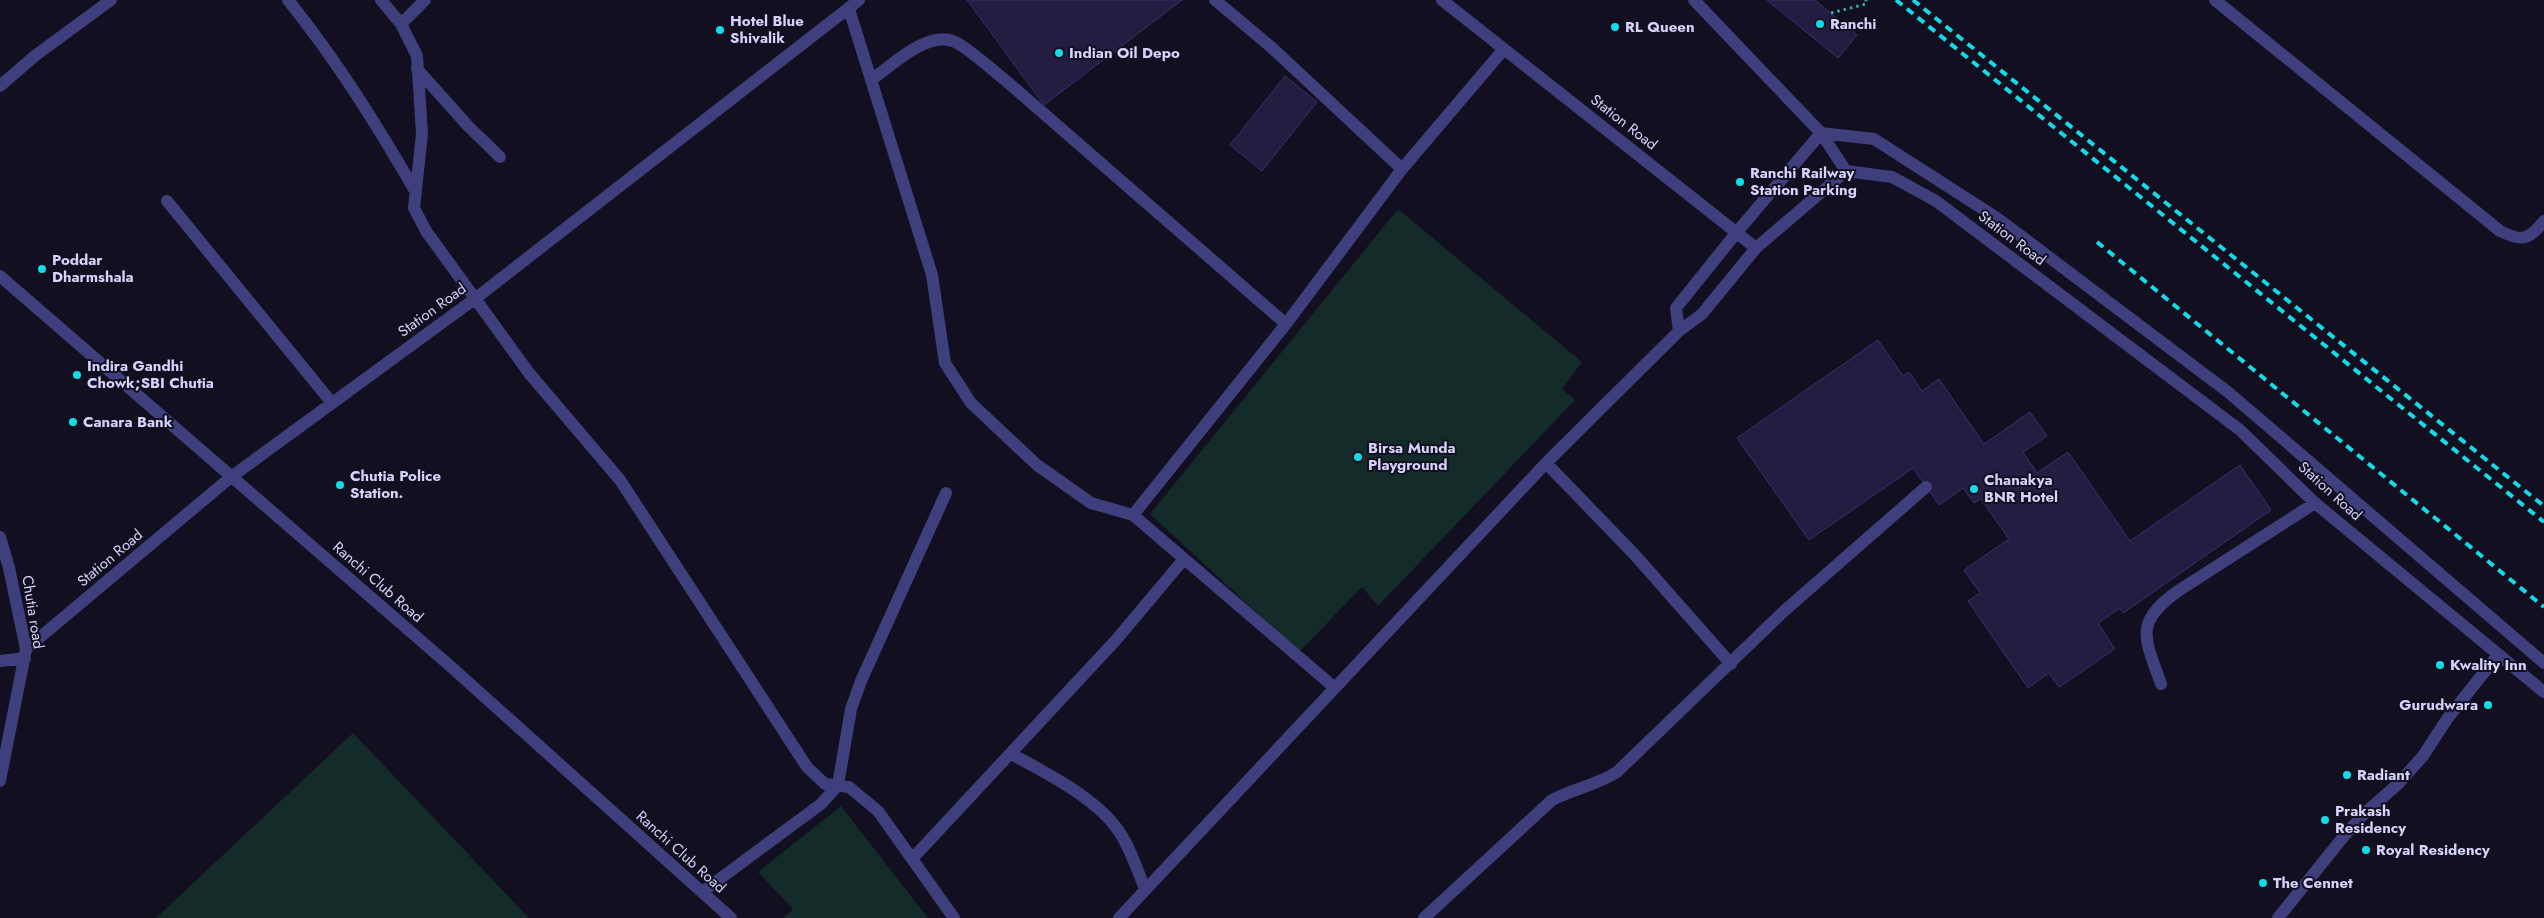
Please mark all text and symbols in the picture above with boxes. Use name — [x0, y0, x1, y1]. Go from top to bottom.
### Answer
place label: Hotel Blue Shivalik — [730, 10, 804, 49]
place label: Ranchi — [1830, 13, 1877, 35]
place label: RL Queen — [1625, 16, 1695, 38]
marker: Ranchi — [1814, 18, 1826, 30]
marker: RL Queen — [1609, 21, 1621, 33]
marker: Hotel Blue Shivalik — [714, 24, 726, 36]
place label: Indian Oil Depo — [1069, 42, 1180, 64]
marker: Indian Oil Depo — [1053, 47, 1065, 59]
street label: Station Road — [1586, 89, 1662, 155]
place label: Ranchi Railway Station Parking — [1750, 162, 1857, 201]
marker: Ranchi Railway Station Parking — [1734, 176, 1746, 188]
street label: Station Road — [1974, 205, 2050, 271]
place label: Poddar Dharmshala — [52, 249, 134, 288]
marker: Poddar Dharmshala — [36, 263, 48, 275]
street label: Station Road — [393, 278, 471, 342]
place label: Indira Gandhi Chowk;SBI Chutia — [87, 355, 214, 394]
marker: Indira Gandhi Chowk;SBI Chutia — [71, 369, 83, 381]
place label: Canara Bank — [83, 411, 173, 433]
marker: Canara Bank — [67, 416, 79, 428]
place label: Birsa Munda Playground — [1368, 437, 1456, 476]
marker: Birsa Munda Playground — [1352, 451, 1364, 463]
street label: Station Road — [2293, 456, 2367, 526]
place label: Chutia Police Station. — [350, 465, 442, 504]
place label: Chanakya BNR Hotel — [1984, 469, 2058, 508]
marker: Chutia Police Station. — [334, 479, 346, 491]
marker: Chanakya BNR Hotel — [1968, 483, 1980, 495]
street label: Station Road — [72, 524, 148, 592]
street label: Ranchi Club Road — [328, 536, 428, 628]
street label: Chutia road — [16, 574, 50, 650]
place label: Kwality Inn — [2450, 654, 2527, 676]
marker: Kwality Inn — [2434, 659, 2446, 671]
place label: Gurudwara — [2399, 694, 2478, 716]
marker: Gurudwara — [2482, 699, 2494, 711]
place label: Radiant — [2357, 764, 2410, 786]
marker: Radiant — [2341, 769, 2353, 781]
place label: Prakash Residency — [2335, 800, 2406, 839]
street label: Ranchi Club Road — [631, 806, 731, 898]
marker: Prakash Residency — [2319, 814, 2331, 826]
place label: Royal Residency — [2376, 839, 2490, 861]
marker: Royal Residency — [2360, 844, 2372, 856]
place label: The Cennet — [2273, 872, 2353, 894]
marker: The Cennet — [2257, 877, 2269, 889]

